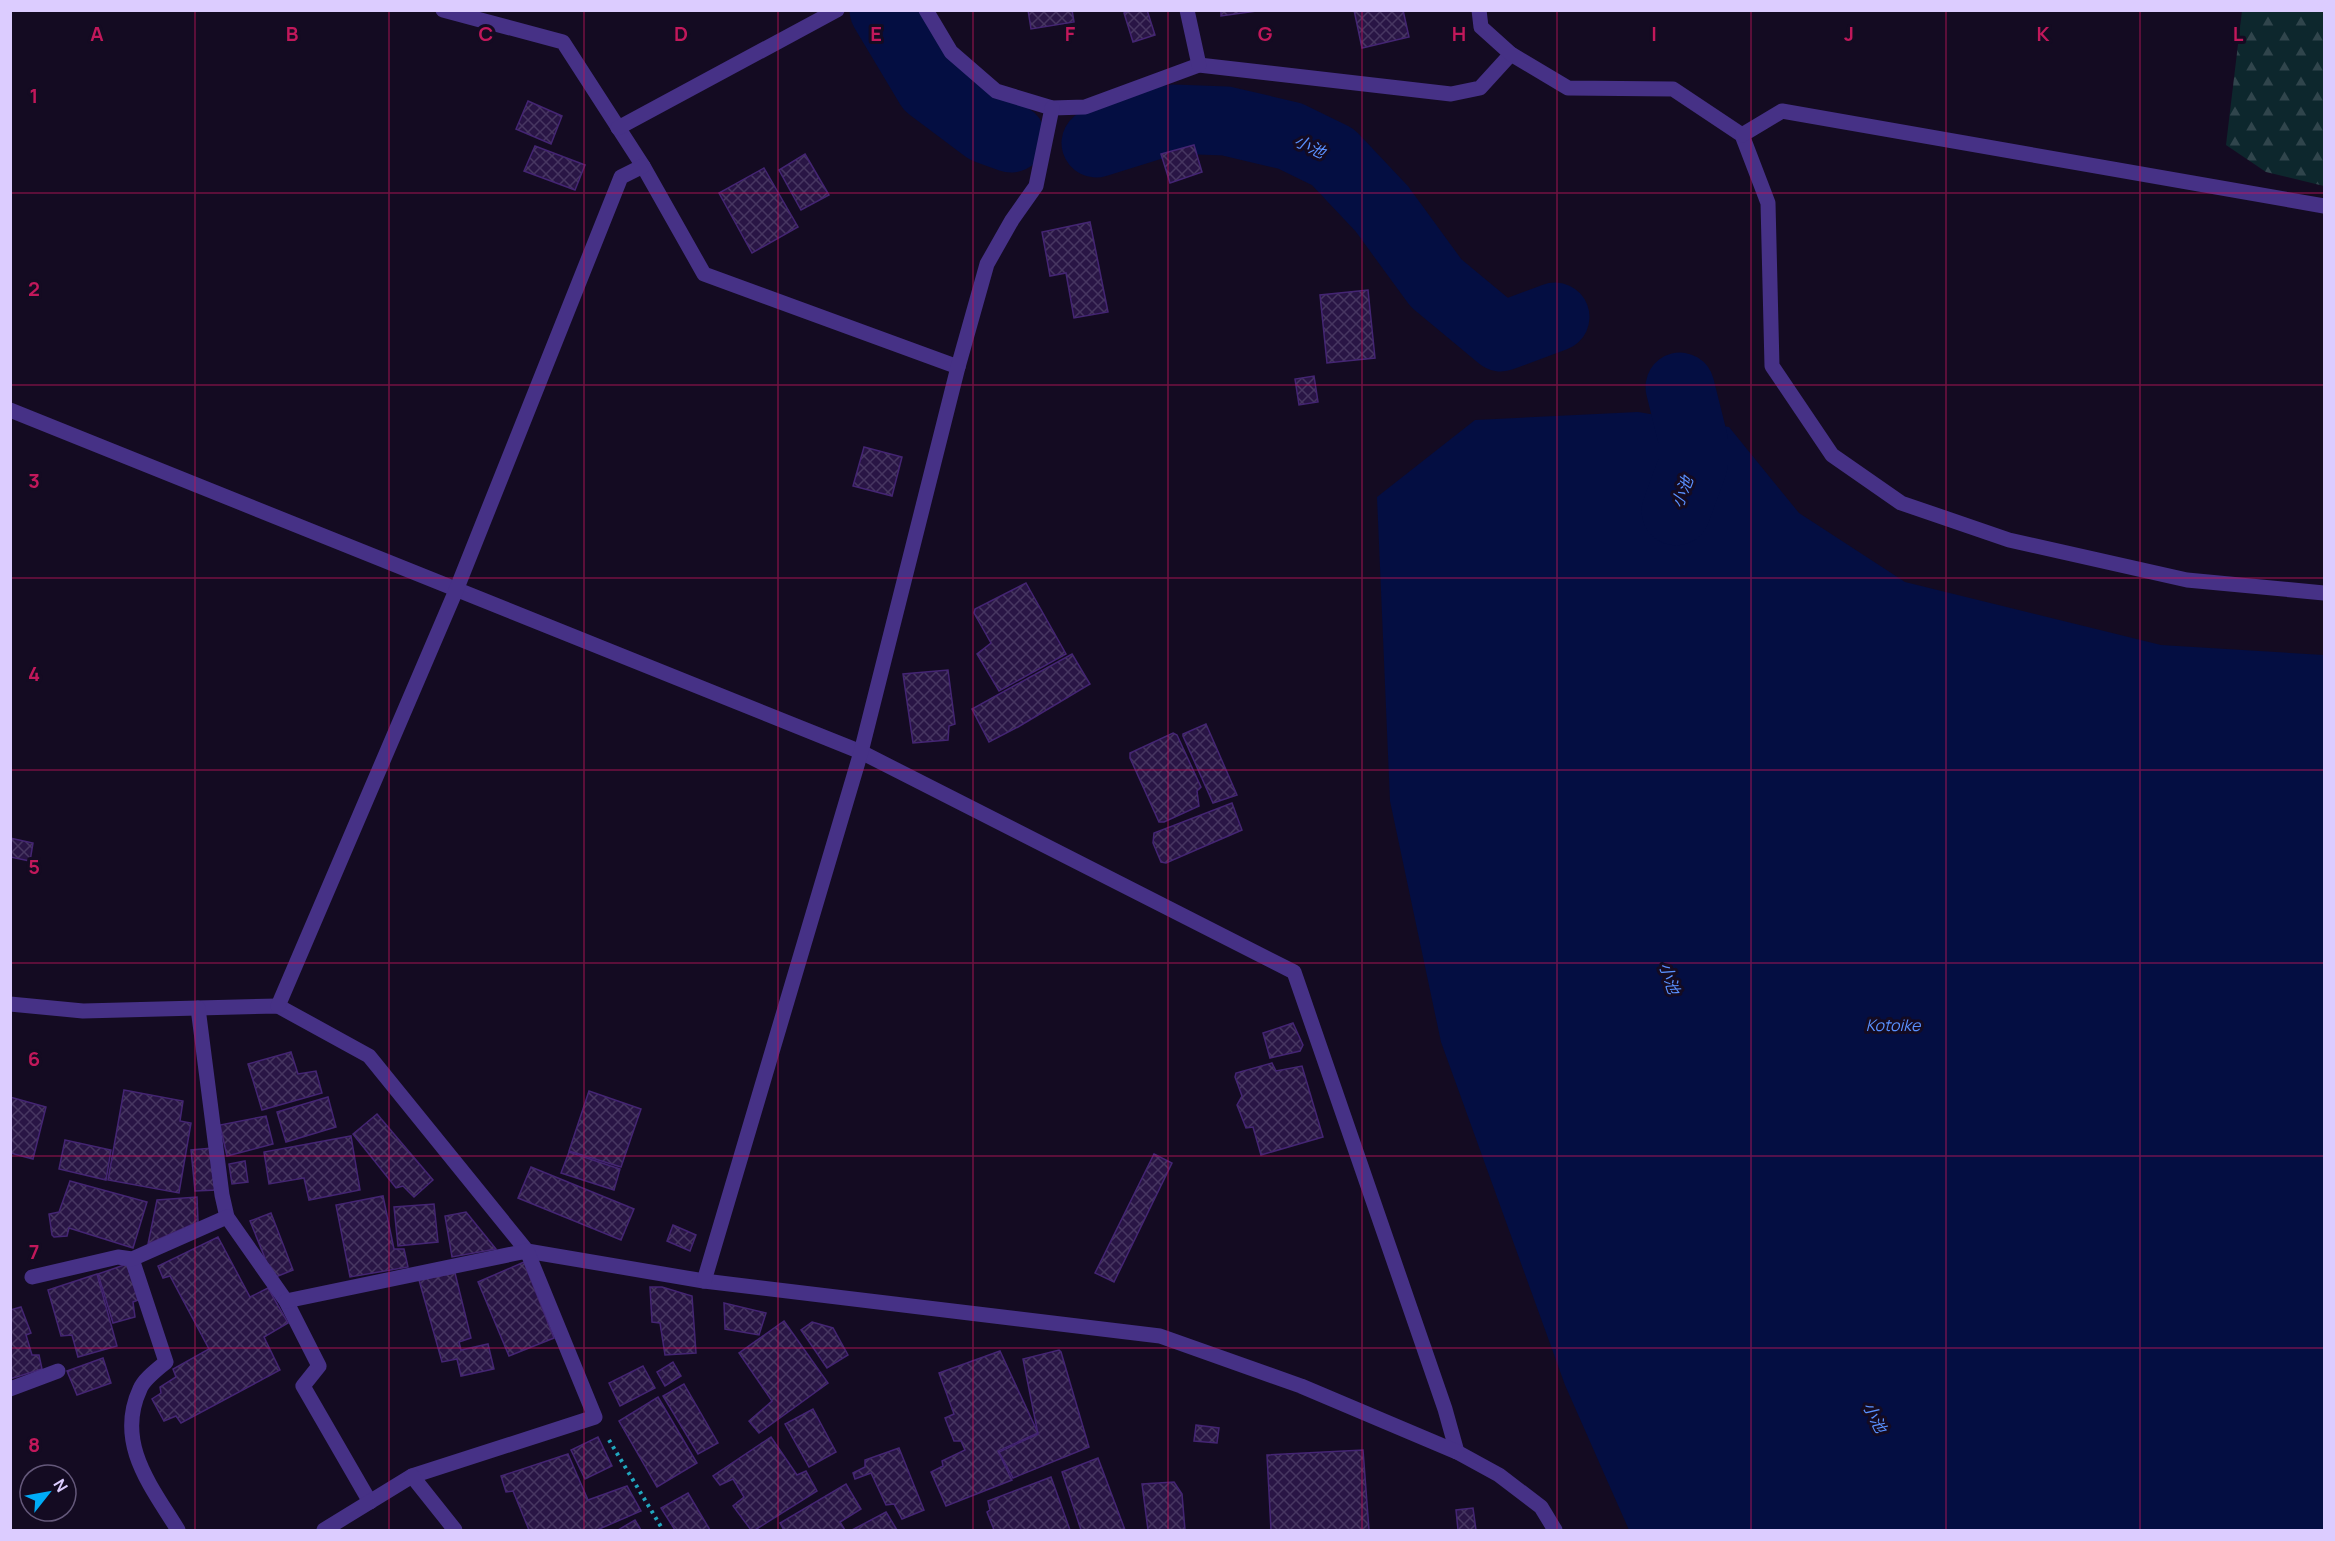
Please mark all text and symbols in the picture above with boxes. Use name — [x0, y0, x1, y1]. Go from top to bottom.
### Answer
text: A — [90, 20, 104, 47]
text: B — [286, 20, 299, 47]
text: C — [479, 20, 493, 47]
text: D — [674, 20, 688, 47]
text: E — [870, 20, 882, 47]
text: F — [1065, 20, 1076, 47]
text: G — [1258, 20, 1273, 47]
text: H — [1452, 20, 1466, 47]
text: I — [1651, 20, 1657, 47]
text: J — [1844, 20, 1854, 47]
text: K — [2037, 20, 2050, 47]
text: L — [2233, 20, 2244, 47]
text: 1 — [30, 82, 38, 109]
water label: 小池 — [1291, 129, 1331, 164]
text: 2 — [28, 275, 40, 302]
text: 3 — [28, 467, 40, 494]
water label: 小池 — [1666, 471, 1699, 511]
text: 4 — [28, 660, 40, 687]
text: 5 — [28, 853, 40, 880]
water label: 小池 — [1655, 959, 1686, 999]
water label: Kotoike — [1866, 1014, 1922, 1036]
text: 6 — [28, 1045, 40, 1072]
text: 7 — [29, 1238, 39, 1265]
water label: 小池 — [1858, 1398, 1893, 1438]
text: 8 — [28, 1431, 40, 1458]
north arrow — [18, 1463, 78, 1523]
text: N — [48, 1475, 73, 1496]

